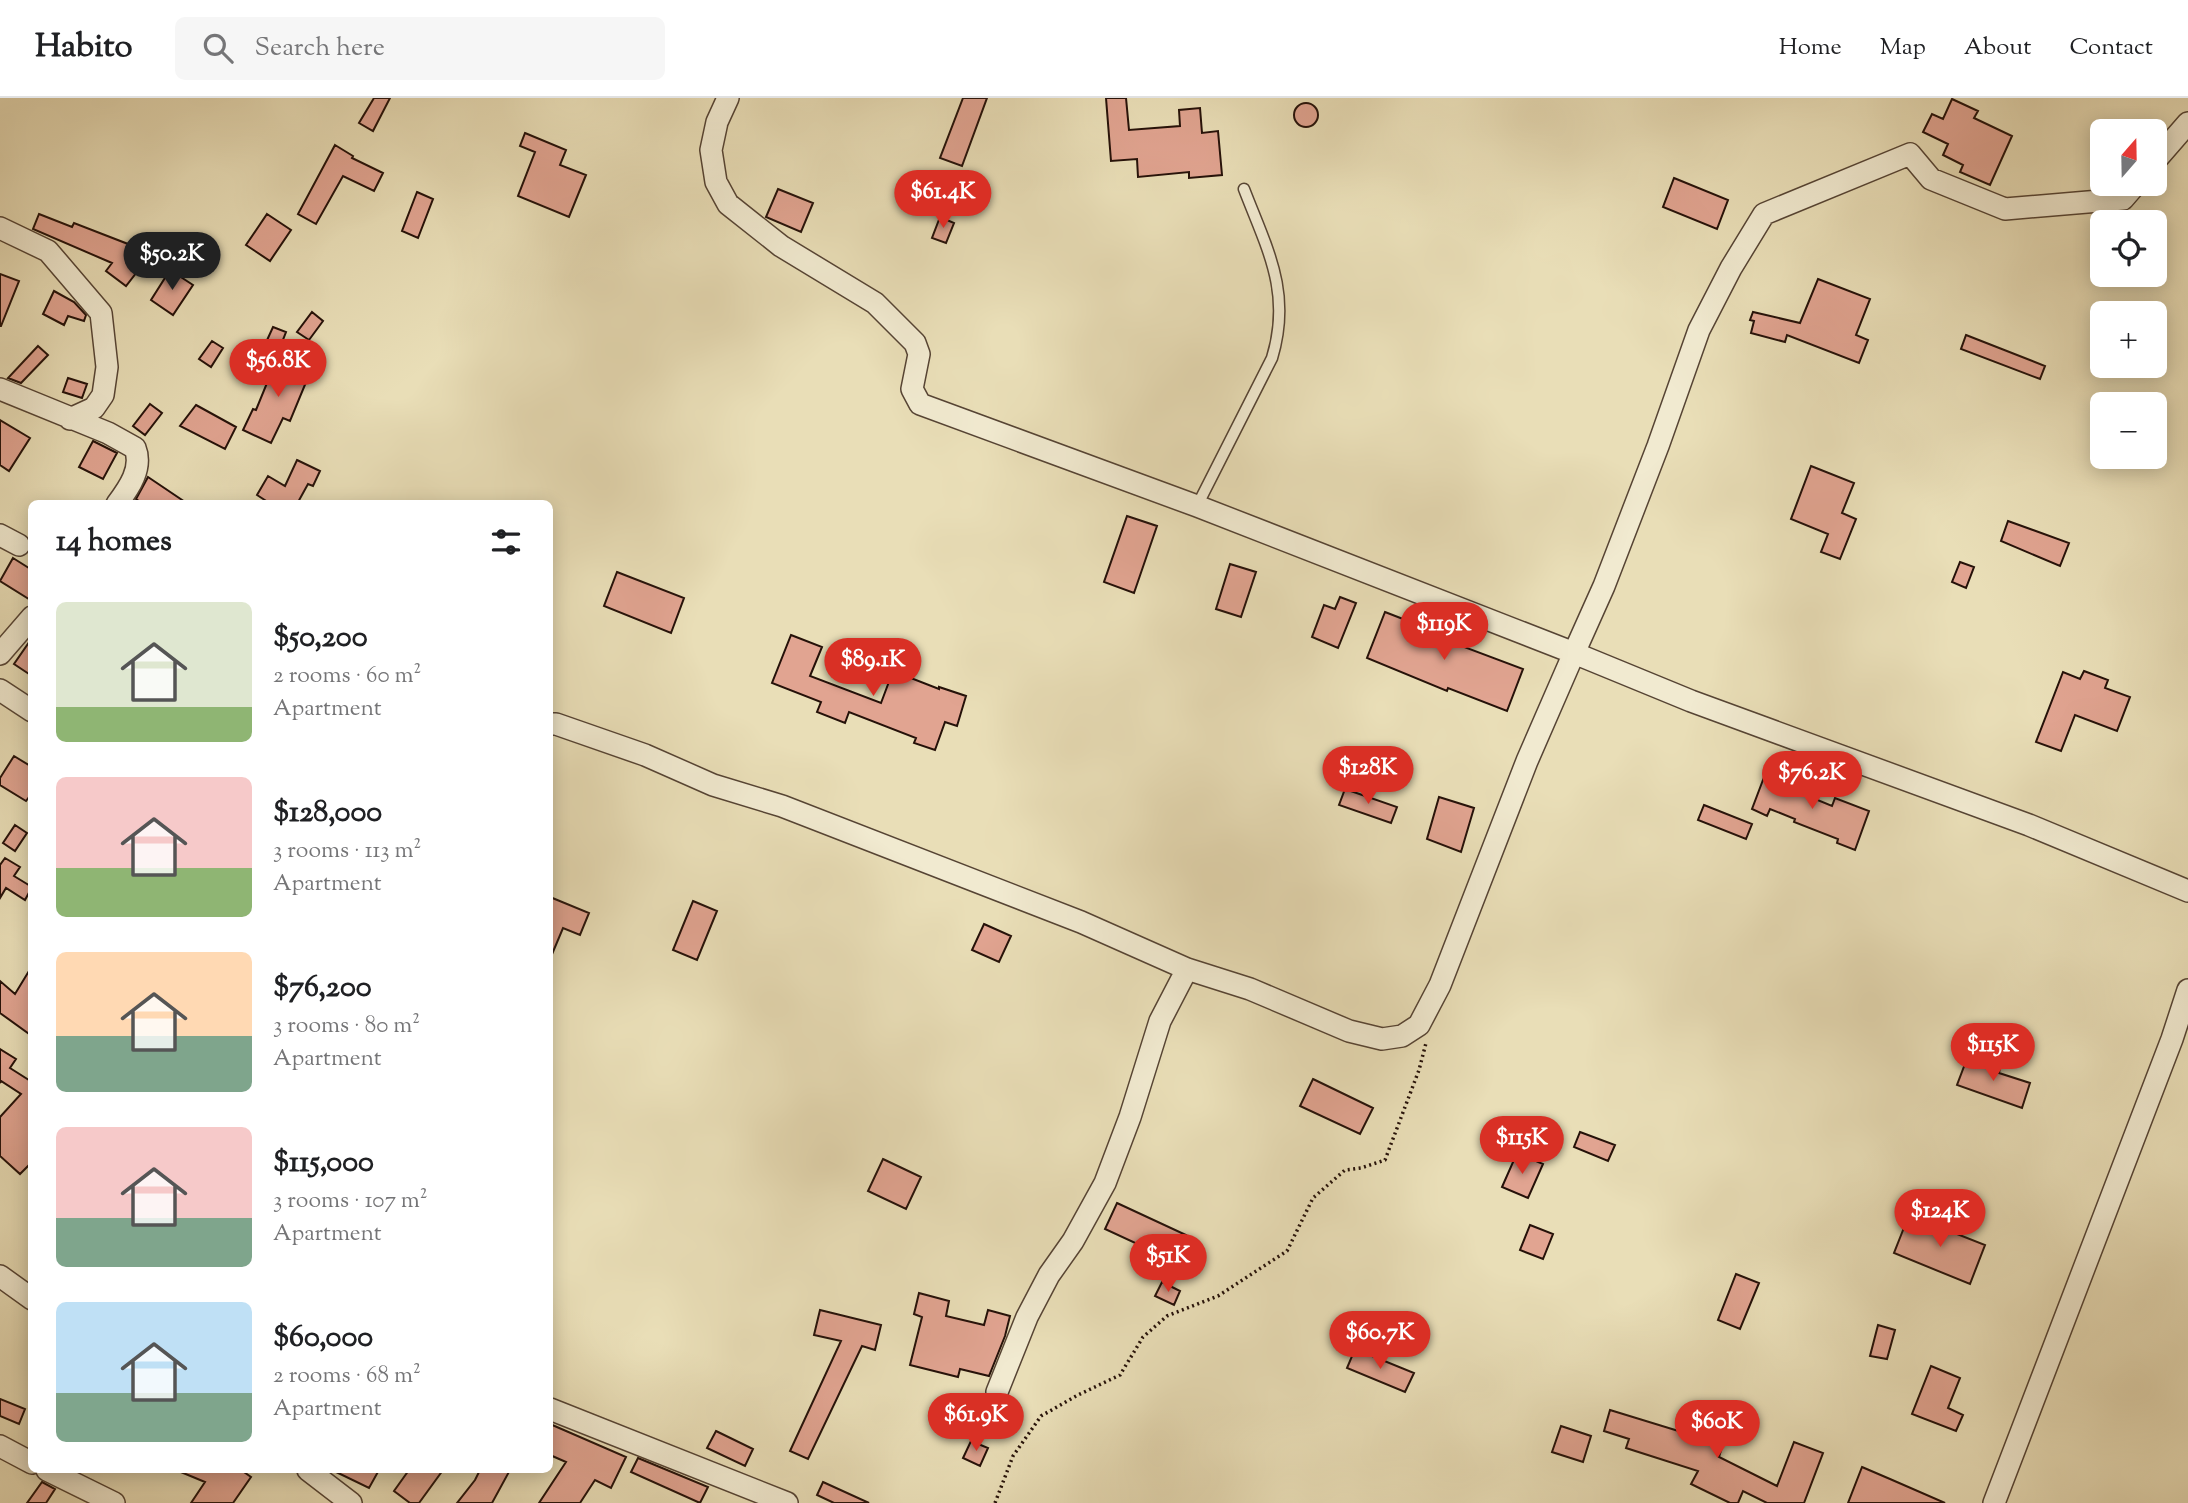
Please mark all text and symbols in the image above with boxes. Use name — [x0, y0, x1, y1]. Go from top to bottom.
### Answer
search box — [175, 17, 665, 80]
text: Habito — [35, 24, 133, 72]
icon: search — [199, 29, 237, 67]
text: Search here — [255, 30, 385, 67]
text: Home — [1779, 31, 1842, 65]
text: Map — [1880, 31, 1926, 65]
text: About — [1964, 31, 2031, 65]
text: Contact — [2069, 31, 2153, 65]
north arrow — [2090, 119, 2166, 196]
map controls — [2090, 119, 2167, 469]
pin: $61.4K — [886, 170, 1000, 230]
text: $61.4K — [910, 176, 976, 209]
button: locate — [2090, 210, 2167, 287]
pin: $50.2K — [115, 232, 229, 292]
text: $50.2K — [140, 238, 204, 271]
button: + — [2090, 301, 2167, 378]
pin: $56.8K — [221, 340, 335, 399]
text: $56.8K — [245, 345, 311, 378]
button: − — [2090, 392, 2167, 469]
text: 14 homes — [56, 521, 172, 564]
icon: filters — [487, 523, 525, 561]
pin: $119K — [1395, 602, 1493, 662]
text: $119K — [1416, 608, 1472, 641]
text: $50,200 — [273, 617, 368, 660]
icon: home — [112, 630, 196, 714]
pin: $89.1K — [816, 638, 930, 698]
text: $89.1K — [840, 644, 906, 677]
text: 2 rooms · 60 m² — [273, 660, 421, 693]
text: Apartment — [273, 693, 382, 726]
pin: $128K — [1319, 746, 1417, 806]
text: $128K — [1339, 752, 1398, 785]
pin: $76.2K — [1755, 752, 1869, 811]
text: $76.2K — [1778, 757, 1846, 790]
text: $128,000 — [273, 792, 382, 835]
icon: home — [112, 805, 196, 889]
text: 3 rooms · 113 m² — [273, 835, 421, 868]
text: Apartment — [273, 868, 382, 901]
text: $76,200 — [273, 967, 372, 1010]
icon: home — [112, 980, 196, 1064]
text: 3 rooms · 80 m² — [273, 1010, 420, 1043]
pin: $115K — [1944, 1024, 2042, 1083]
text: $115K — [1967, 1029, 2019, 1062]
text: Apartment — [273, 1043, 382, 1076]
pin: $115K — [1473, 1116, 1571, 1176]
text: $115K — [1496, 1122, 1548, 1155]
text: $115,000 — [273, 1142, 374, 1185]
icon: home — [112, 1155, 196, 1239]
text: 3 rooms · 107 m² — [273, 1185, 428, 1218]
pin: $124K — [1891, 1190, 1989, 1249]
text: $124K — [1910, 1195, 1970, 1228]
text: Apartment — [273, 1218, 382, 1251]
pin: $51K — [1127, 1234, 1209, 1294]
text: $51K — [1146, 1240, 1190, 1273]
pin: $60.7K — [1323, 1312, 1437, 1371]
text: $60,000 — [273, 1317, 373, 1360]
text: $60.7K — [1345, 1317, 1415, 1350]
icon: home — [112, 1330, 196, 1414]
text: 2 rooms · 68 m² — [273, 1360, 421, 1393]
text: Apartment — [273, 1393, 382, 1426]
pin: $61.9K — [919, 1394, 1033, 1453]
text: $61.9K — [944, 1399, 1008, 1432]
pin: $60K — [1676, 1400, 1758, 1460]
text: $60K — [1691, 1406, 1743, 1439]

